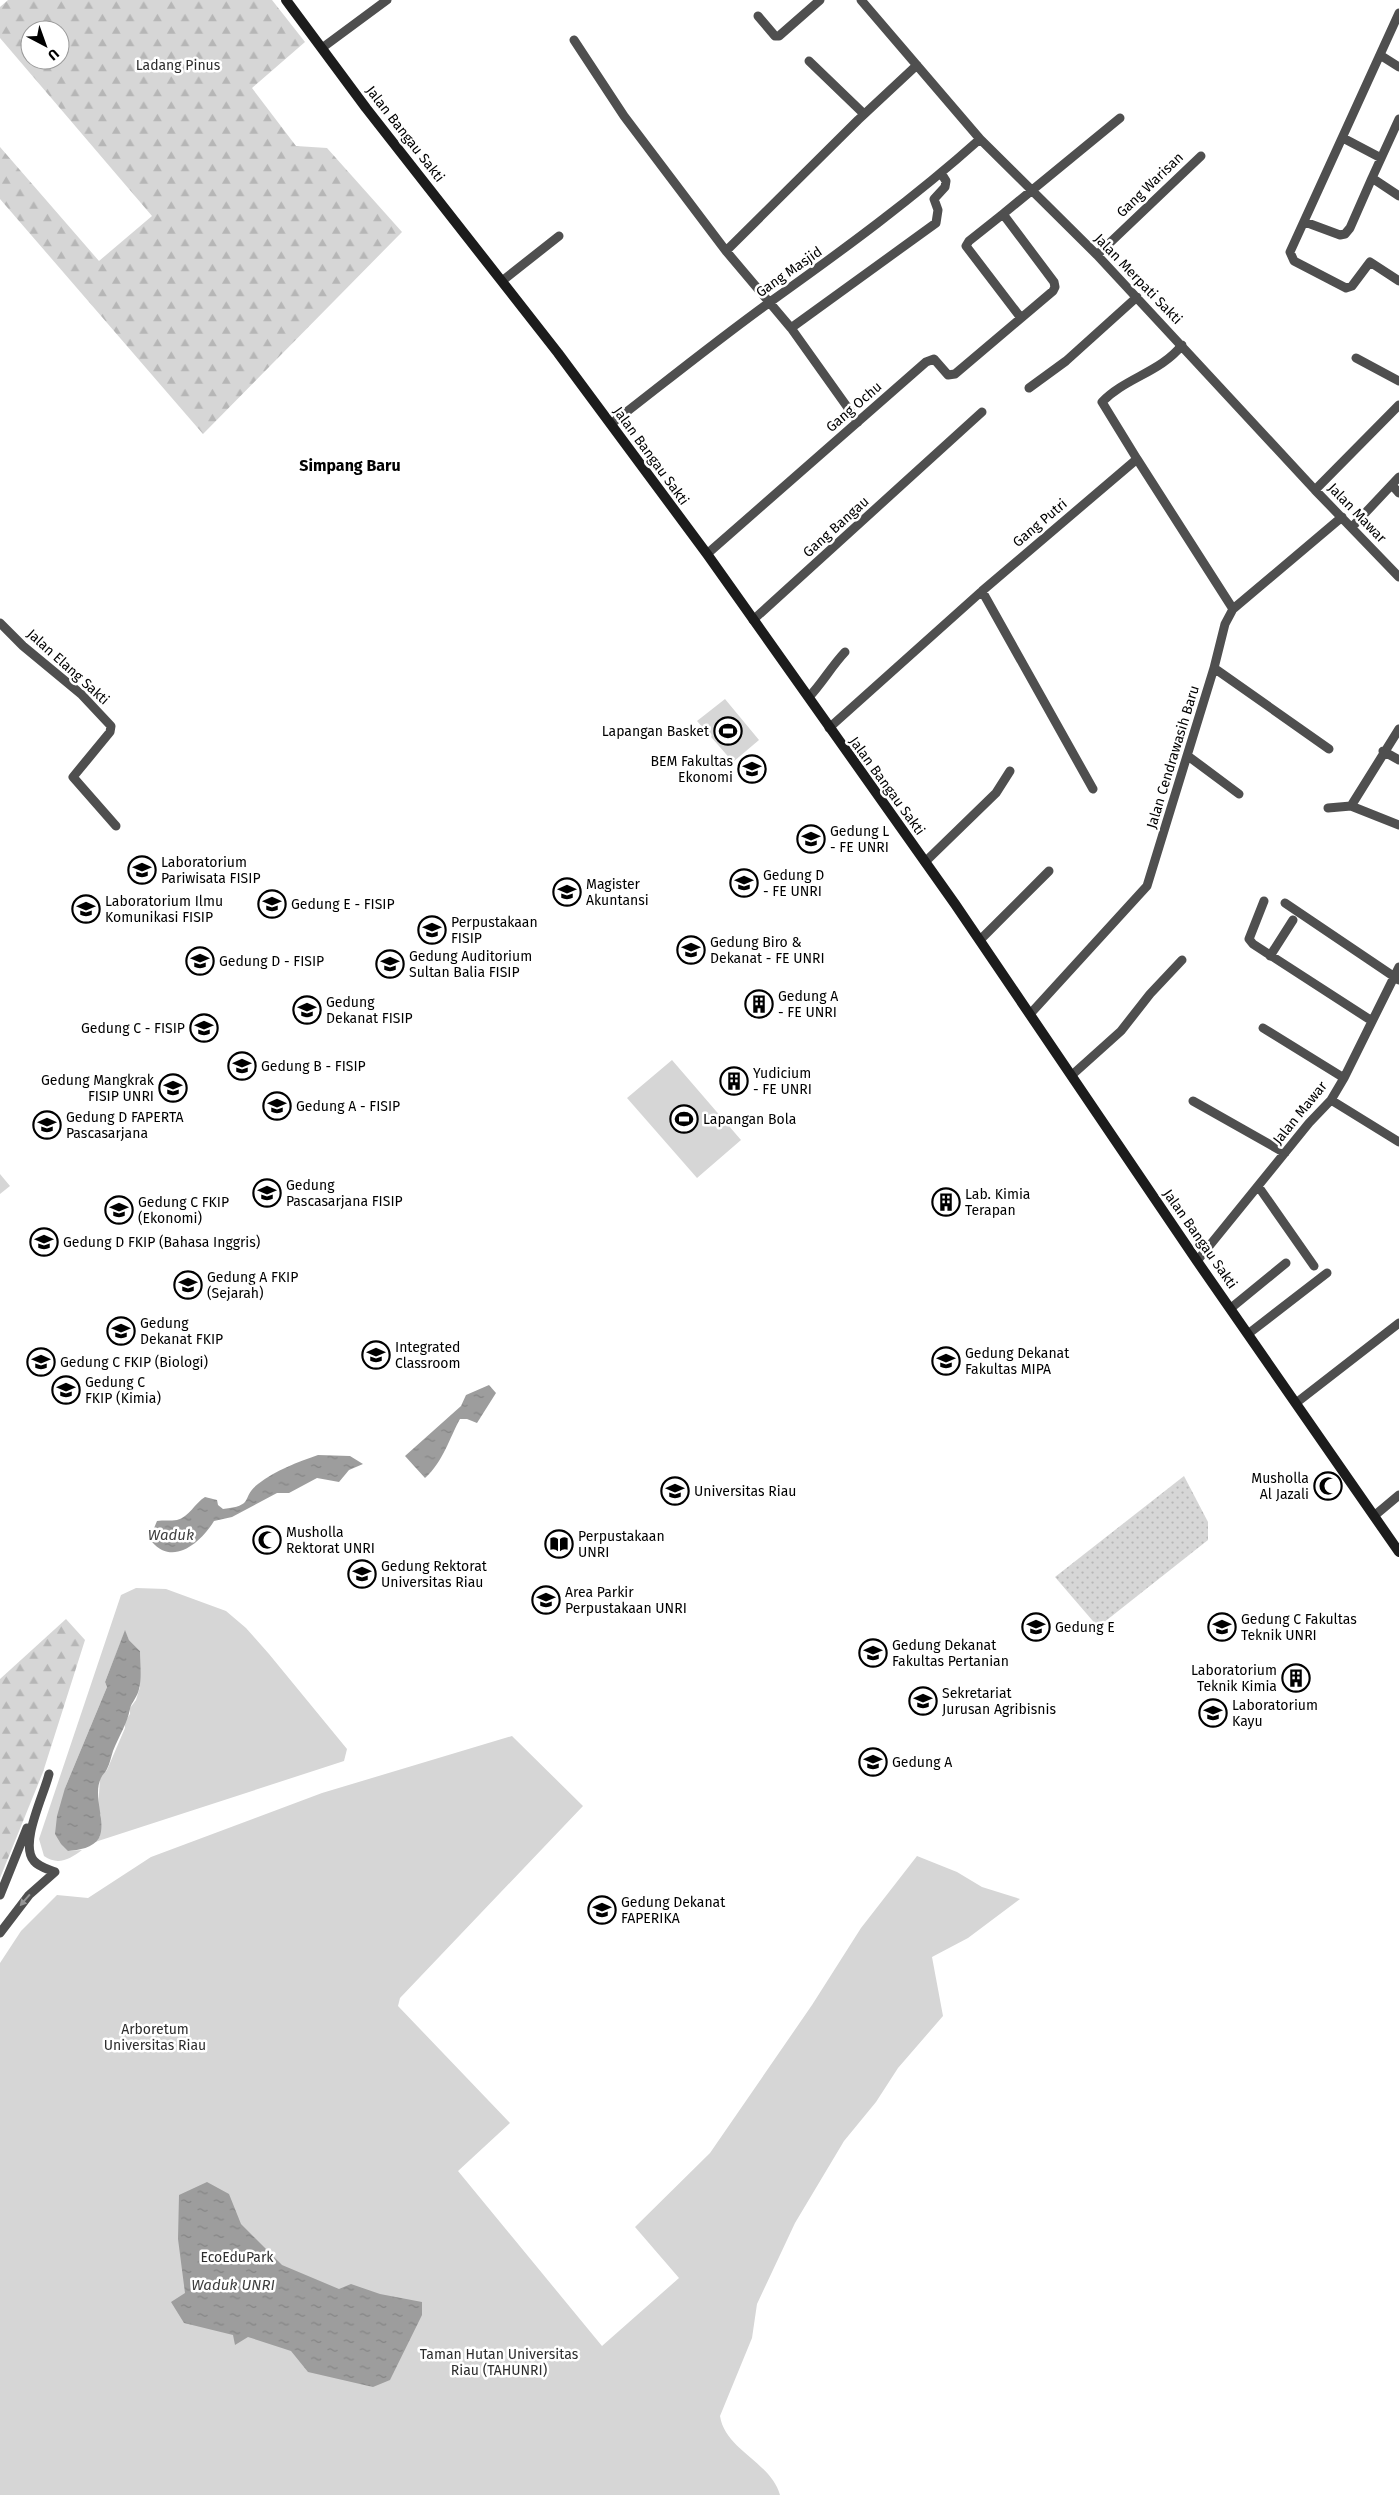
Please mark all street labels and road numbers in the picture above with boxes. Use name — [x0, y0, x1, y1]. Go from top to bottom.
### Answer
street label: Jalan Bangau Sakti — [362, 82, 448, 186]
street label: Gang Warisan — [1113, 149, 1187, 221]
street label: Jalan Merpati Sakti — [1090, 230, 1186, 328]
street label: Gang Masjid — [753, 243, 825, 301]
street label: Gang Ochu — [823, 378, 885, 436]
street label: Jalan Bangau Sakti — [610, 403, 692, 509]
street label: Jalan Mawar — [1324, 480, 1390, 547]
street label: Gang Bangau — [800, 493, 872, 561]
street label: Gang Putri — [1009, 495, 1071, 551]
street label: Jalan Elang Sakti — [23, 626, 113, 708]
street label: Jalan Cendrawasih Baru — [1143, 683, 1203, 831]
street label: Jalan Bangau Sakti — [846, 733, 928, 839]
street label: Jalan Mawar — [1269, 1077, 1331, 1148]
street label: Jalan Bangau Sakti — [1159, 1186, 1241, 1292]

